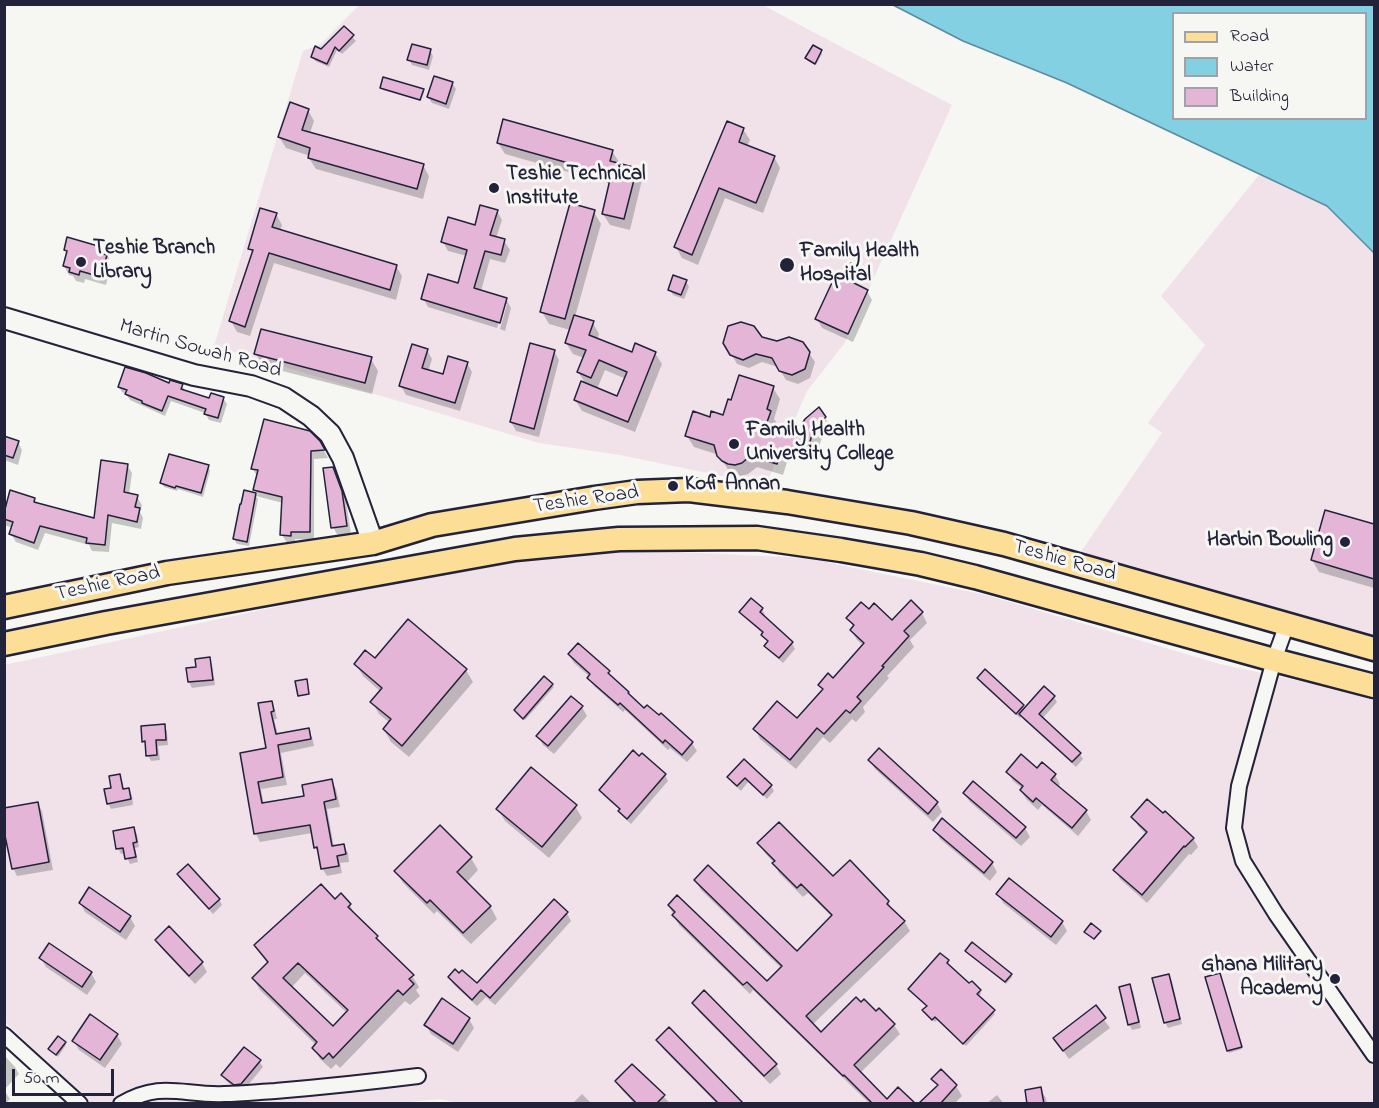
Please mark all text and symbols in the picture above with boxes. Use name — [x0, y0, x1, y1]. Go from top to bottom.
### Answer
legend — [1172, 12, 1367, 120]
text: Road — [1230, 24, 1269, 50]
text: Water — [1230, 54, 1273, 80]
text: Building — [1230, 84, 1289, 110]
place label: Teshie Technical Institute — [506, 163, 646, 213]
marker: Teshie Technical Institute — [487, 181, 501, 195]
place label: Teshie Branch Library — [93, 237, 215, 287]
place label: Family Health Hospital — [800, 240, 919, 290]
marker: Teshie Branch Library — [74, 255, 88, 269]
marker: Family Health Hospital — [778, 256, 796, 274]
street label: Martin Sowah Road — [116, 315, 284, 385]
place label: Family Health University College — [746, 419, 894, 469]
marker: Family Health University College — [727, 437, 741, 451]
place label: Kofi Annan — [685, 473, 780, 499]
marker: Kofi Annan — [666, 479, 680, 493]
street label: Teshie Road — [532, 481, 640, 521]
place label: Harbin Bowling — [1207, 529, 1333, 555]
street label: Teshie Road — [1009, 535, 1119, 589]
marker: Harbin Bowling — [1338, 535, 1352, 549]
street label: Teshie Road — [53, 562, 163, 608]
place label: Ghana Military Academy — [1201, 954, 1323, 1004]
marker: Ghana Military Academy — [1328, 972, 1342, 986]
scale bar — [15, 1057, 117, 1095]
text: 50 m — [23, 1066, 60, 1092]

